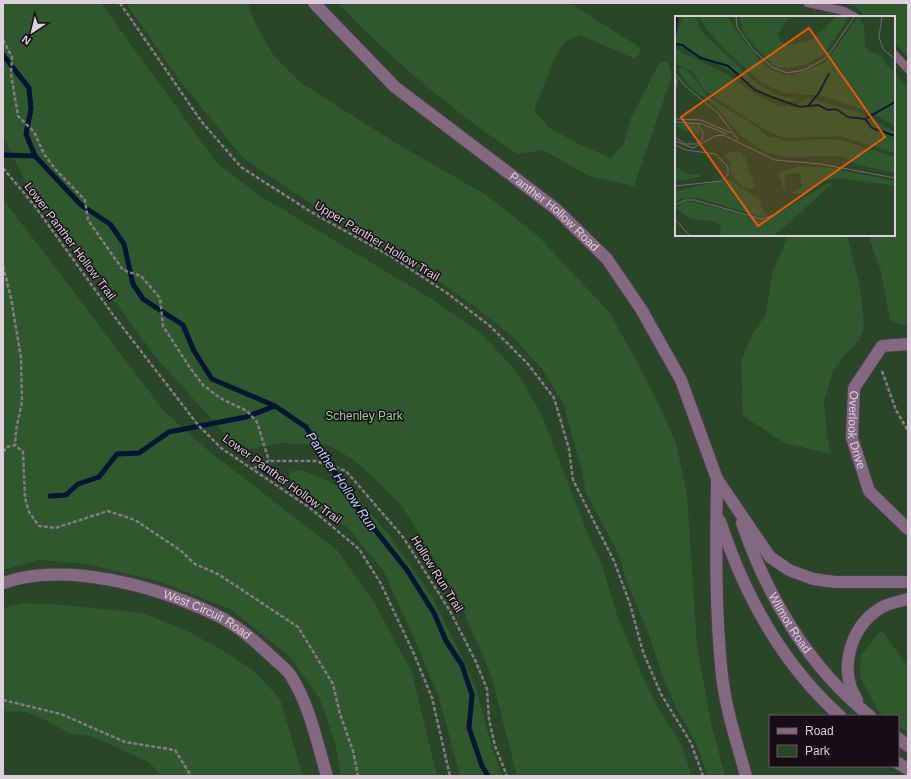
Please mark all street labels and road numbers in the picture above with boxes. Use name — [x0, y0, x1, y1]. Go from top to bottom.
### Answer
street label: Panther Hollow Road — [507, 169, 602, 254]
street label: Lower Panther Hollow Trail — [21, 180, 119, 302]
street label: Upper Panther Hollow Trail — [312, 198, 442, 284]
street label: Overlook Drive — [845, 390, 869, 471]
street label: Lower Panther Hollow Trail — [220, 431, 344, 527]
street label: Hollow Run Trail — [408, 533, 466, 615]
street label: West Circuit Road — [161, 587, 254, 642]
street label: Wilmot Road — [766, 590, 814, 656]

